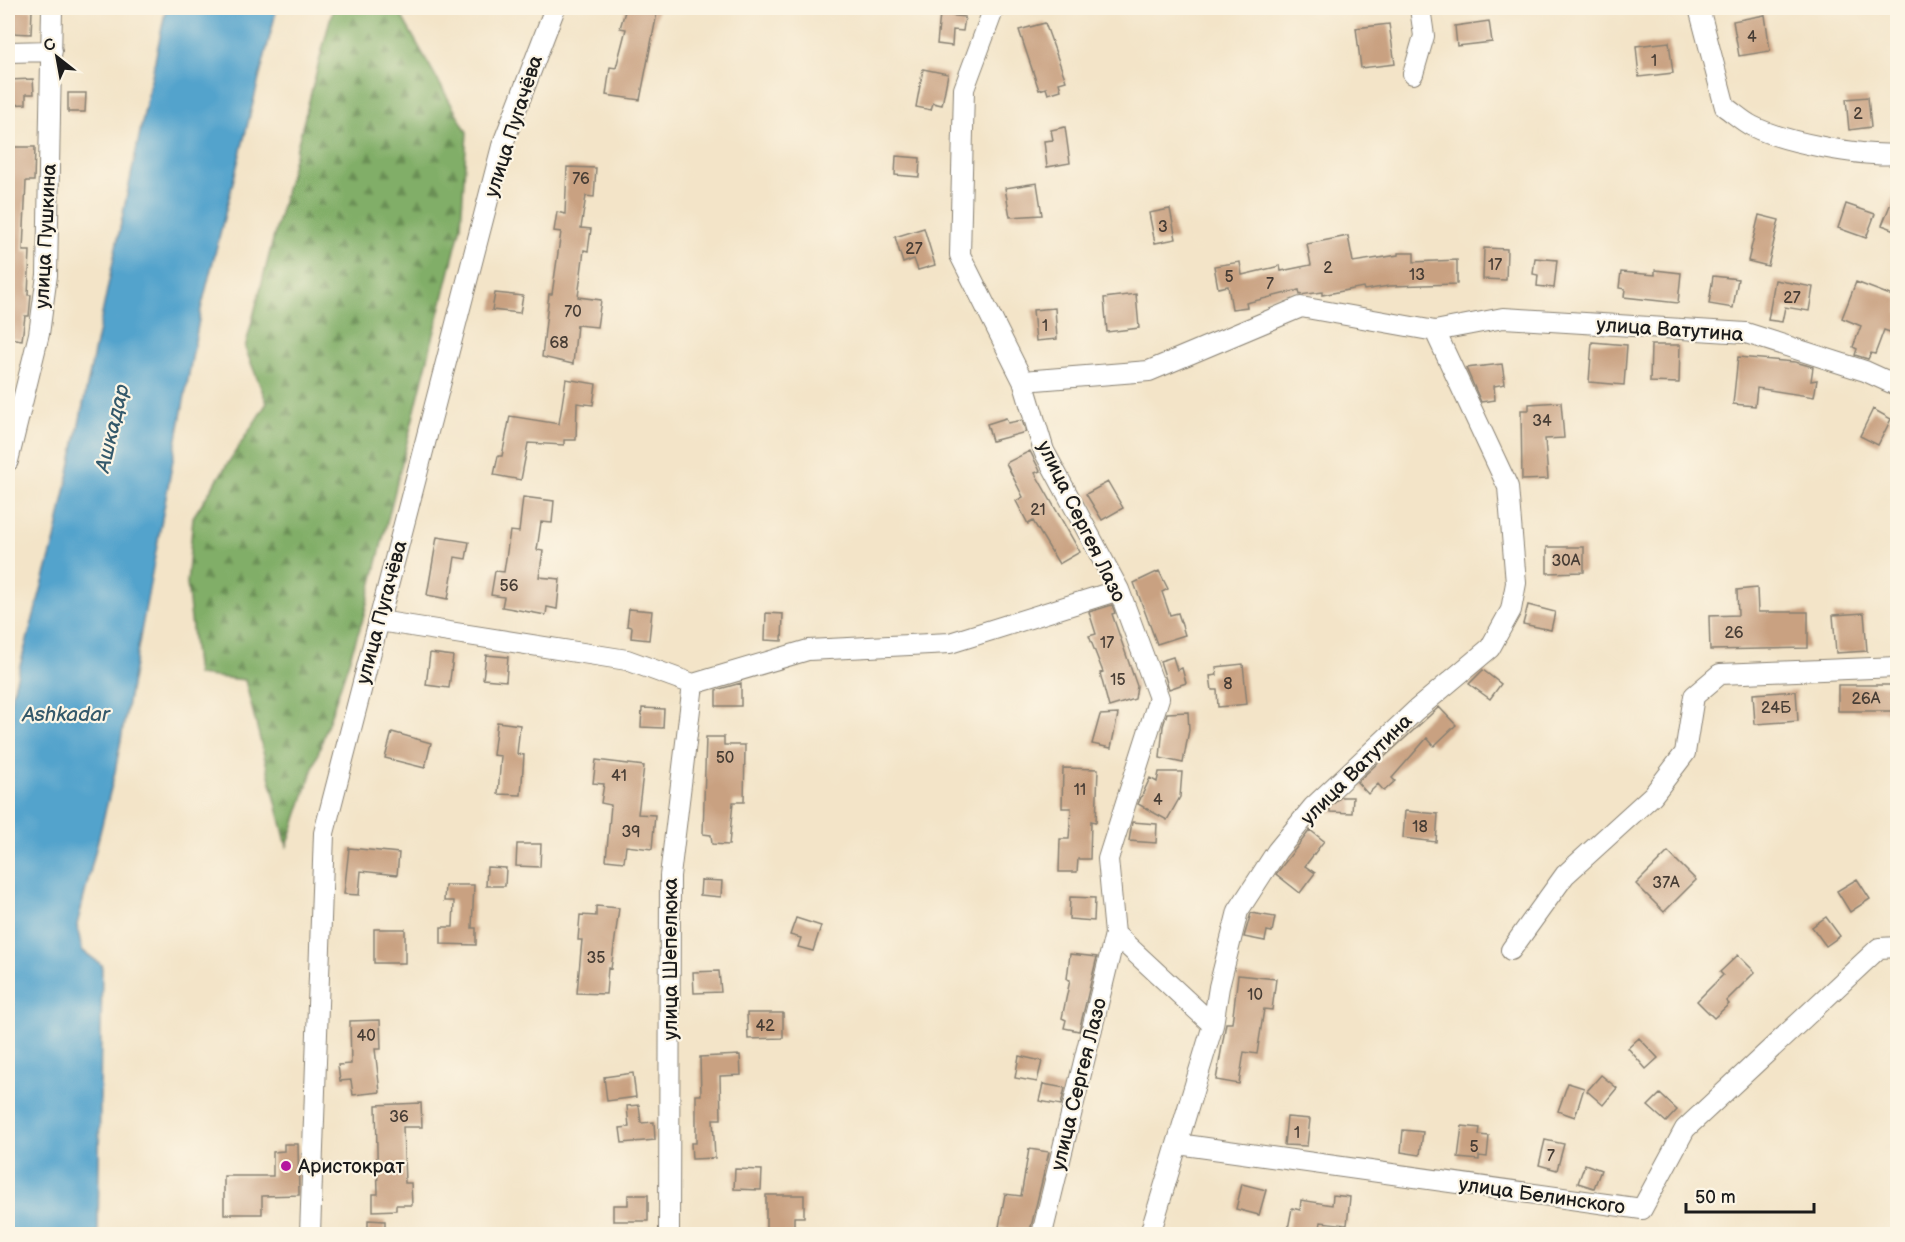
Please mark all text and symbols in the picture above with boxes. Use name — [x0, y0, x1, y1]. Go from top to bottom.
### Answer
north arrow — [27, 27, 87, 87]
house number: 4 — [1747, 28, 1757, 47]
text: С — [40, 34, 60, 56]
street label: улица Пугачёва — [480, 52, 548, 200]
house number: 1 — [1651, 52, 1657, 71]
house number: 2 — [1853, 105, 1863, 124]
street label: улица Пушкина — [30, 163, 62, 309]
house number: 76 — [572, 170, 590, 189]
house number: 3 — [1158, 218, 1168, 237]
house number: 27 — [905, 240, 923, 259]
house number: 17 — [1488, 256, 1502, 275]
house number: 2 — [1323, 259, 1333, 278]
house number: 13 — [1409, 266, 1425, 285]
house number: 5 — [1224, 268, 1234, 287]
house number: 7 — [1266, 275, 1274, 294]
house number: 27 — [1783, 289, 1801, 308]
house number: 70 — [564, 303, 582, 322]
street label: улица Ватутина — [1596, 313, 1744, 347]
house number: 1 — [1042, 317, 1048, 336]
house number: 68 — [549, 334, 569, 353]
water label: Ашкадар — [90, 382, 135, 477]
house number: 34 — [1532, 412, 1552, 431]
street label: улица Сергея Лазо — [1032, 437, 1131, 606]
house number: 21 — [1030, 501, 1046, 520]
street label: улица Пугачёва — [351, 538, 413, 687]
house number: 30А — [1552, 552, 1581, 571]
house number: 56 — [500, 577, 519, 596]
house number: 26 — [1724, 624, 1744, 643]
house number: 17 — [1100, 634, 1114, 653]
house number: 15 — [1110, 671, 1126, 690]
house number: 8 — [1223, 675, 1233, 694]
house number: 26А — [1852, 690, 1881, 709]
house number: 24Б — [1761, 699, 1792, 718]
water label: Ashkadar — [21, 702, 111, 727]
street label: улица Ватутина — [1296, 709, 1417, 830]
house number: 50 — [716, 749, 734, 768]
house number: 41 — [611, 767, 627, 786]
house number: 11 — [1074, 781, 1086, 800]
house number: 4 — [1153, 791, 1163, 810]
house number: 18 — [1412, 818, 1428, 837]
house number: 39 — [621, 823, 641, 842]
house number: 37А — [1652, 874, 1680, 893]
street label: улица Шепелюка — [659, 878, 683, 1040]
house number: 35 — [586, 949, 606, 968]
house number: 10 — [1247, 986, 1263, 1005]
street label: улица Сергея Лазо — [1046, 996, 1112, 1173]
house number: 42 — [755, 1017, 775, 1036]
house number: 40 — [356, 1027, 376, 1046]
house number: 36 — [389, 1108, 409, 1127]
house number: 1 — [1294, 1124, 1300, 1143]
house number: 5 — [1469, 1138, 1479, 1157]
house number: 7 — [1547, 1147, 1555, 1166]
place label: Аристократ — [297, 1155, 405, 1179]
marker: Аристократ — [279, 1159, 293, 1173]
street label: улица Белинского — [1457, 1172, 1627, 1220]
scale bar — [1686, 1176, 1814, 1214]
text: 50 m — [1695, 1187, 1736, 1208]

